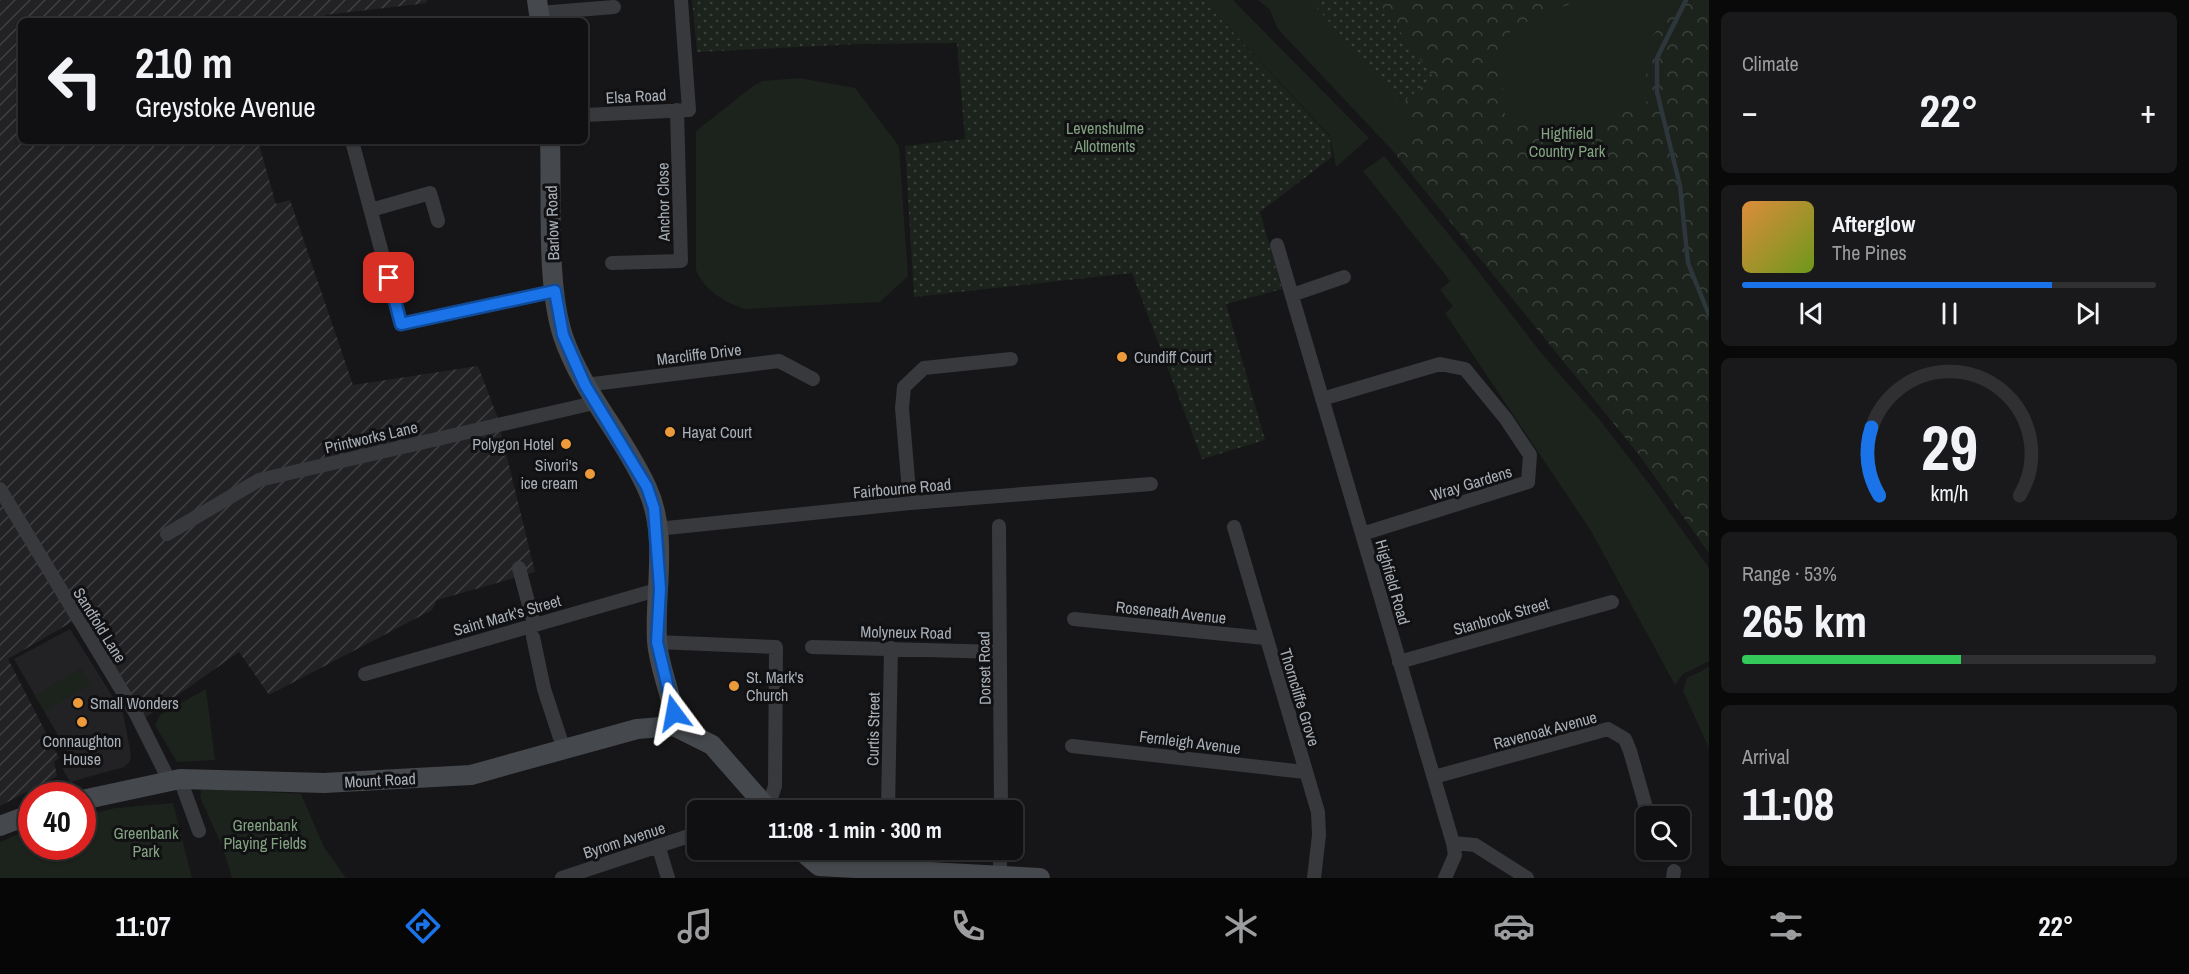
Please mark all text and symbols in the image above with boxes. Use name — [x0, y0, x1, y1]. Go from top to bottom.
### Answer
text: 210 m — [135, 35, 233, 91]
icon: left — [36, 42, 114, 120]
text: Climate — [1742, 50, 1799, 77]
text: 22° — [1919, 80, 1979, 141]
street label: Elsa Road — [605, 83, 667, 109]
text: Greystoke Avenue — [135, 89, 316, 125]
text: − — [1742, 89, 1758, 133]
text: + — [2140, 89, 2156, 133]
park label: Levenshulme Allotments — [1066, 117, 1144, 157]
park label: Highfield Country Park — [1529, 122, 1606, 162]
street label: Anchor Close — [651, 162, 675, 243]
street label: Barlow Road — [540, 185, 564, 261]
text: Afterglow — [1832, 209, 1915, 239]
text: The Pines — [1832, 239, 1907, 266]
pin — [363, 252, 414, 303]
icon: arrive — [372, 261, 405, 294]
icon: previous — [1795, 297, 1828, 330]
icon: pause — [1933, 297, 1966, 330]
icon: next — [2071, 297, 2104, 330]
street label: Marcliffe Drive — [655, 338, 743, 370]
place label: Cundiff Court — [1134, 346, 1212, 368]
marker: Cundiff Court — [1115, 350, 1129, 364]
text: 29 — [1921, 405, 1977, 489]
street label: Printworks Lane — [322, 416, 420, 458]
place label: Hayat Court — [682, 421, 752, 443]
marker: Hayat Court — [663, 425, 677, 439]
place label: Polygon Hotel — [472, 433, 554, 455]
marker: Polygon Hotel — [559, 437, 573, 451]
place label: Sivori's ice cream — [520, 454, 578, 494]
street label: Wray Gardens — [1427, 460, 1515, 506]
marker: Sivori's ice cream — [583, 467, 597, 481]
street label: Fairbourne Road — [852, 473, 952, 503]
text: km/h — [1930, 479, 1968, 508]
street label: Highfield Road — [1370, 537, 1416, 627]
text: Range · 53% — [1742, 560, 1837, 587]
street label: Sandfold Lane — [68, 583, 132, 667]
street label: Saint Mark's Street — [451, 589, 564, 641]
text: 265 km — [1742, 590, 1867, 651]
street label: Stanbrook Street — [1451, 592, 1552, 640]
street label: Roseneath Avenue — [1115, 595, 1227, 629]
street label: Molyneux Road — [860, 620, 952, 644]
street label: Dorset Road — [972, 631, 996, 705]
street label: Thorncliffe Grove — [1275, 645, 1325, 749]
place label: St. Mark's Church — [746, 666, 804, 706]
marker: St. Mark's Church — [727, 679, 741, 693]
position arrow — [642, 681, 706, 745]
place label: Small Wonders — [90, 692, 179, 714]
street label: Curtis Street — [861, 692, 885, 766]
marker: Small Wonders — [71, 696, 85, 710]
street label: Ravenoak Avenue — [1491, 706, 1599, 754]
marker: Connaughton House — [75, 715, 89, 729]
street label: Fernleigh Avenue — [1138, 725, 1242, 759]
place label: Connaughton House — [43, 730, 121, 770]
text: Arrival — [1742, 743, 1789, 770]
street label: Mount Road — [344, 767, 416, 793]
text: 11:08 — [1742, 773, 1834, 834]
speed limit sign: 40 — [18, 782, 96, 860]
map controls — [1636, 806, 1690, 860]
button: search — [1636, 806, 1690, 860]
park label: Greenbank Playing Fields — [223, 814, 307, 854]
text: 11:08 · 1 min · 300 m — [768, 815, 942, 845]
street label: Byrom Avenue — [580, 816, 668, 864]
park label: Greenbank Park — [114, 822, 179, 862]
icon: directions — [402, 905, 444, 947]
icon: music — [674, 905, 716, 947]
icon: phone — [947, 905, 989, 947]
icon: climate — [1220, 905, 1262, 947]
icon: car — [1493, 905, 1535, 947]
icon: filters — [1765, 905, 1807, 947]
text: 11:07 — [115, 908, 171, 944]
text: 22° — [2038, 908, 2074, 944]

